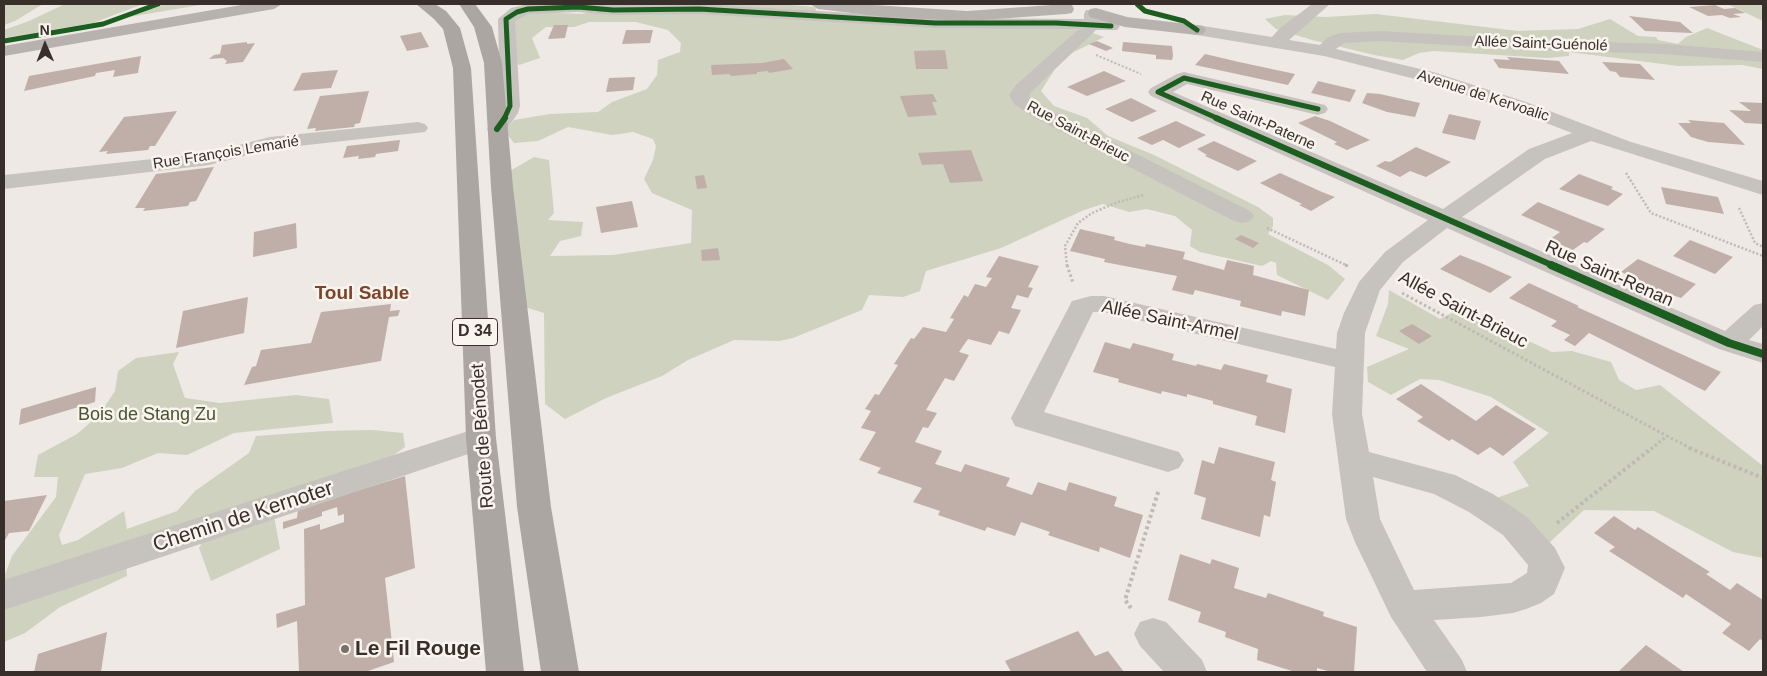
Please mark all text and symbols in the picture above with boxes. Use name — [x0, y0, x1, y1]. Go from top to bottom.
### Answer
north arrow — [20, 20, 70, 70]
text: N — [40, 22, 50, 38]
street label: Allée Saint-Guénolé — [1474, 33, 1608, 55]
street label: Avenue de Kervoalic — [1415, 66, 1551, 126]
street label: Rue Saint-Paterne — [1198, 88, 1318, 154]
street label: Rue Saint-Brieuc — [1024, 97, 1132, 167]
street label: Rue François Lemarié — [152, 133, 300, 173]
street label: Rue Saint-Renan — [1542, 236, 1676, 312]
street label: Allée Saint-Brieuc — [1395, 267, 1531, 353]
district label: Toul Sable — [315, 283, 409, 305]
street label: Allée Saint-Armel — [1100, 296, 1240, 346]
road number: D 34 — [452, 318, 498, 346]
street label: Route de Bénodet — [467, 363, 499, 509]
park label: Bois de Stang Zu — [78, 404, 216, 426]
street label: Chemin de Kernoter — [150, 476, 336, 558]
place label: Le Fil Rouge — [355, 636, 481, 662]
marker: Le Fil Rouge — [339, 643, 351, 655]

